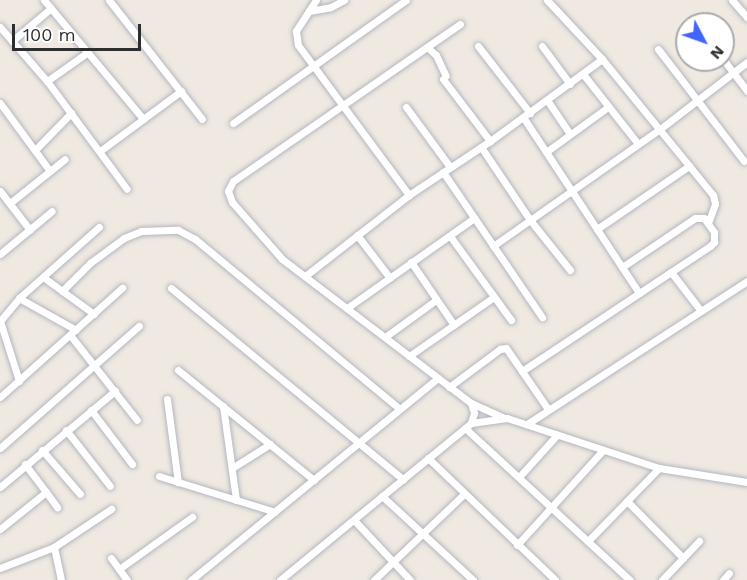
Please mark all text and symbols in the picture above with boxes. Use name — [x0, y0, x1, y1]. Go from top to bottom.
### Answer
scale bar — [15, 12, 144, 50]
north arrow — [675, 12, 735, 72]
text: 100 m — [23, 24, 76, 45]
text: N — [706, 42, 729, 64]

